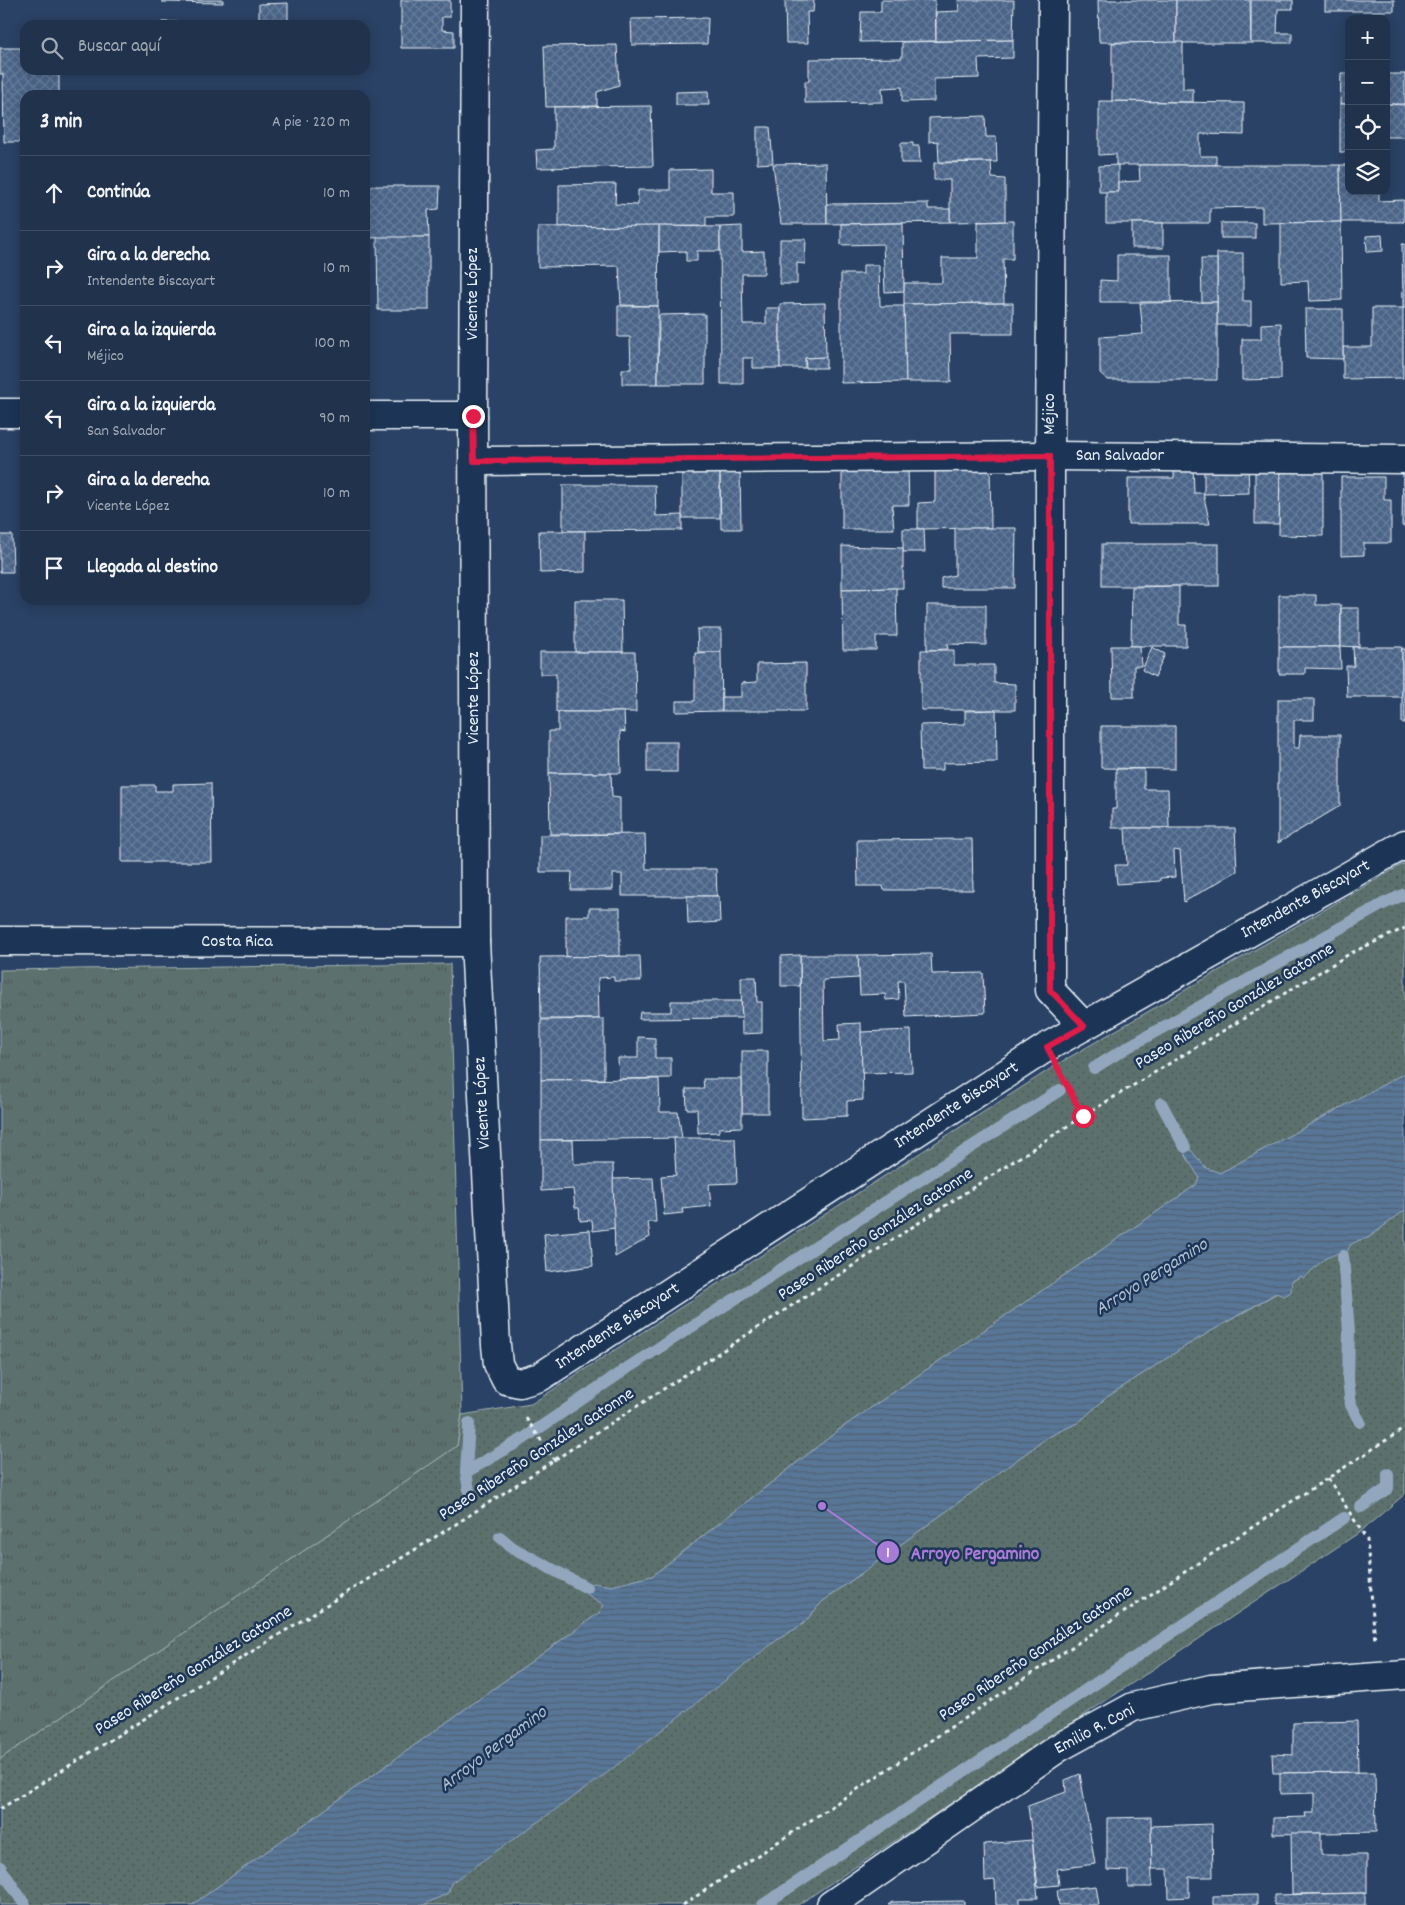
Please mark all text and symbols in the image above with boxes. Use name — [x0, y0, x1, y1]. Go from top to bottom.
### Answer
map controls — [1345, 15, 1390, 195]
button: + — [1345, 15, 1390, 60]
search box — [20, 20, 370, 75]
icon: search — [38, 34, 66, 62]
text: Buscar aquí — [78, 34, 160, 61]
button: − — [1345, 60, 1390, 105]
button: locate — [1345, 105, 1390, 150]
text: 3 min — [40, 108, 82, 138]
text: A pie · 220 m — [272, 111, 350, 134]
button: layers — [1345, 150, 1390, 195]
icon: ahead — [40, 179, 68, 207]
text: Continúa — [87, 180, 150, 207]
text: 10 m — [323, 182, 350, 205]
text: Gira a la derecha — [87, 243, 209, 270]
street label: Vicente López — [461, 248, 486, 340]
icon: right — [40, 254, 68, 282]
text: 10 m — [323, 257, 350, 280]
text: Intendente Biscayart — [87, 270, 215, 293]
text: Gira a la izquierda — [87, 318, 215, 345]
icon: left — [40, 329, 68, 357]
text: 100 m — [314, 332, 350, 355]
text: Méjico — [87, 345, 124, 368]
text: Gira a la izquierda — [87, 393, 215, 420]
street label: Méjico — [1038, 393, 1063, 435]
icon: left — [40, 404, 68, 432]
route end — [462, 405, 485, 428]
text: 90 m — [319, 407, 350, 430]
text: San Salvador — [87, 420, 166, 443]
street label: San Salvador — [1076, 444, 1165, 469]
text: Gira a la derecha — [87, 468, 209, 495]
icon: right — [40, 479, 68, 507]
text: 10 m — [323, 482, 350, 505]
text: Vicente López — [87, 495, 169, 518]
icon: arrive — [40, 554, 68, 582]
text: Llegada al destino — [87, 555, 218, 582]
street label: Vicente López — [462, 652, 487, 744]
street label: Intendente Biscayart — [1237, 854, 1375, 946]
street label: Costa Rica — [201, 930, 273, 955]
street label: Paseo Ribereño González Gatonne — [1131, 937, 1339, 1076]
street label: Vicente López — [468, 1056, 498, 1150]
street label: Intendente Biscayart — [890, 1056, 1025, 1156]
route start — [1072, 1105, 1095, 1128]
street label: Paseo Ribereño González Gatonne — [773, 1162, 979, 1308]
water label: Arroyo Pergamino — [1090, 1232, 1215, 1323]
street label: Intendente Biscayart — [551, 1277, 686, 1377]
street label: Paseo Ribereño González Gatonne — [434, 1382, 640, 1528]
callout: Arroyo Pergamino — [876, 1535, 1049, 1569]
text: Arroyo Pergamino — [911, 1542, 1040, 1569]
text: 1 — [886, 1543, 890, 1565]
street label: Paseo Ribereño González Gatonne — [934, 1580, 1138, 1728]
street label: Paseo Ribereño González Gatonne — [91, 1600, 297, 1742]
street label: Emilio R. Coni — [1050, 1698, 1140, 1762]
water label: Arroyo Pergamino — [435, 1700, 555, 1799]

